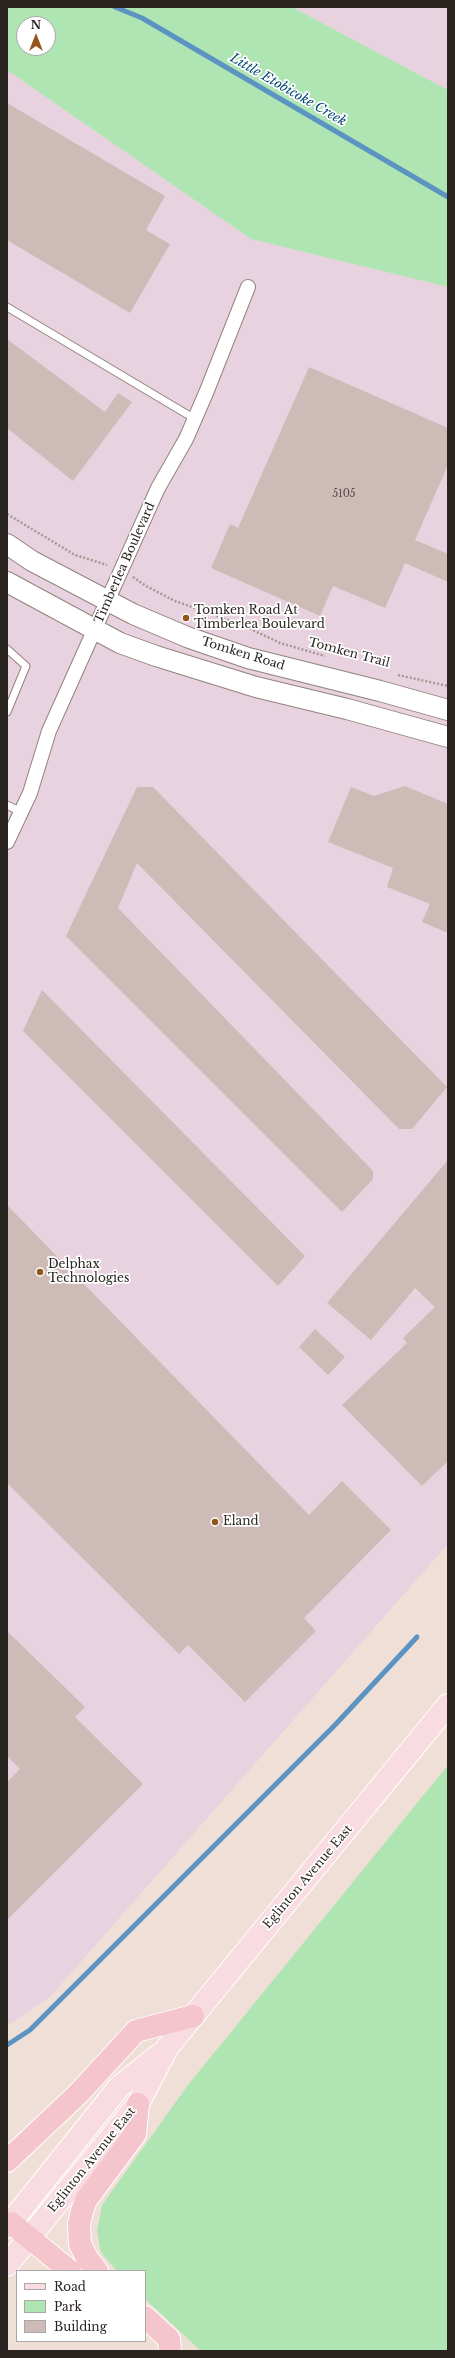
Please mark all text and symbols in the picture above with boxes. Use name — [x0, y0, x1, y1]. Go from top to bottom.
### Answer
north arrow — [16, 16, 56, 56]
text: N — [31, 18, 41, 32]
water label: Little Etobicoke Creek — [227, 50, 349, 130]
house number: 5105 — [333, 488, 355, 500]
street label: Timberlea Boulevard — [92, 500, 158, 626]
place label: Tomken Road At Timberlea Boulevard — [194, 604, 325, 632]
marker: Tomken Road At Timberlea Boulevard — [181, 613, 191, 623]
street label: Tomken Road — [200, 634, 286, 674]
street label: Tomken Trail — [307, 635, 391, 671]
place label: Delphax Technologies — [48, 1258, 129, 1286]
marker: Delphax Technologies — [35, 1267, 45, 1277]
place label: Eland — [223, 1515, 259, 1529]
marker: Eland — [210, 1517, 220, 1527]
street label: Eglinton Avenue East — [260, 1822, 356, 1932]
street label: Eglinton Avenue East — [45, 2105, 139, 2215]
legend — [16, 2270, 146, 2342]
text: Road — [54, 2279, 86, 2294]
text: Park — [54, 2299, 82, 2314]
text: Building — [54, 2319, 107, 2334]

